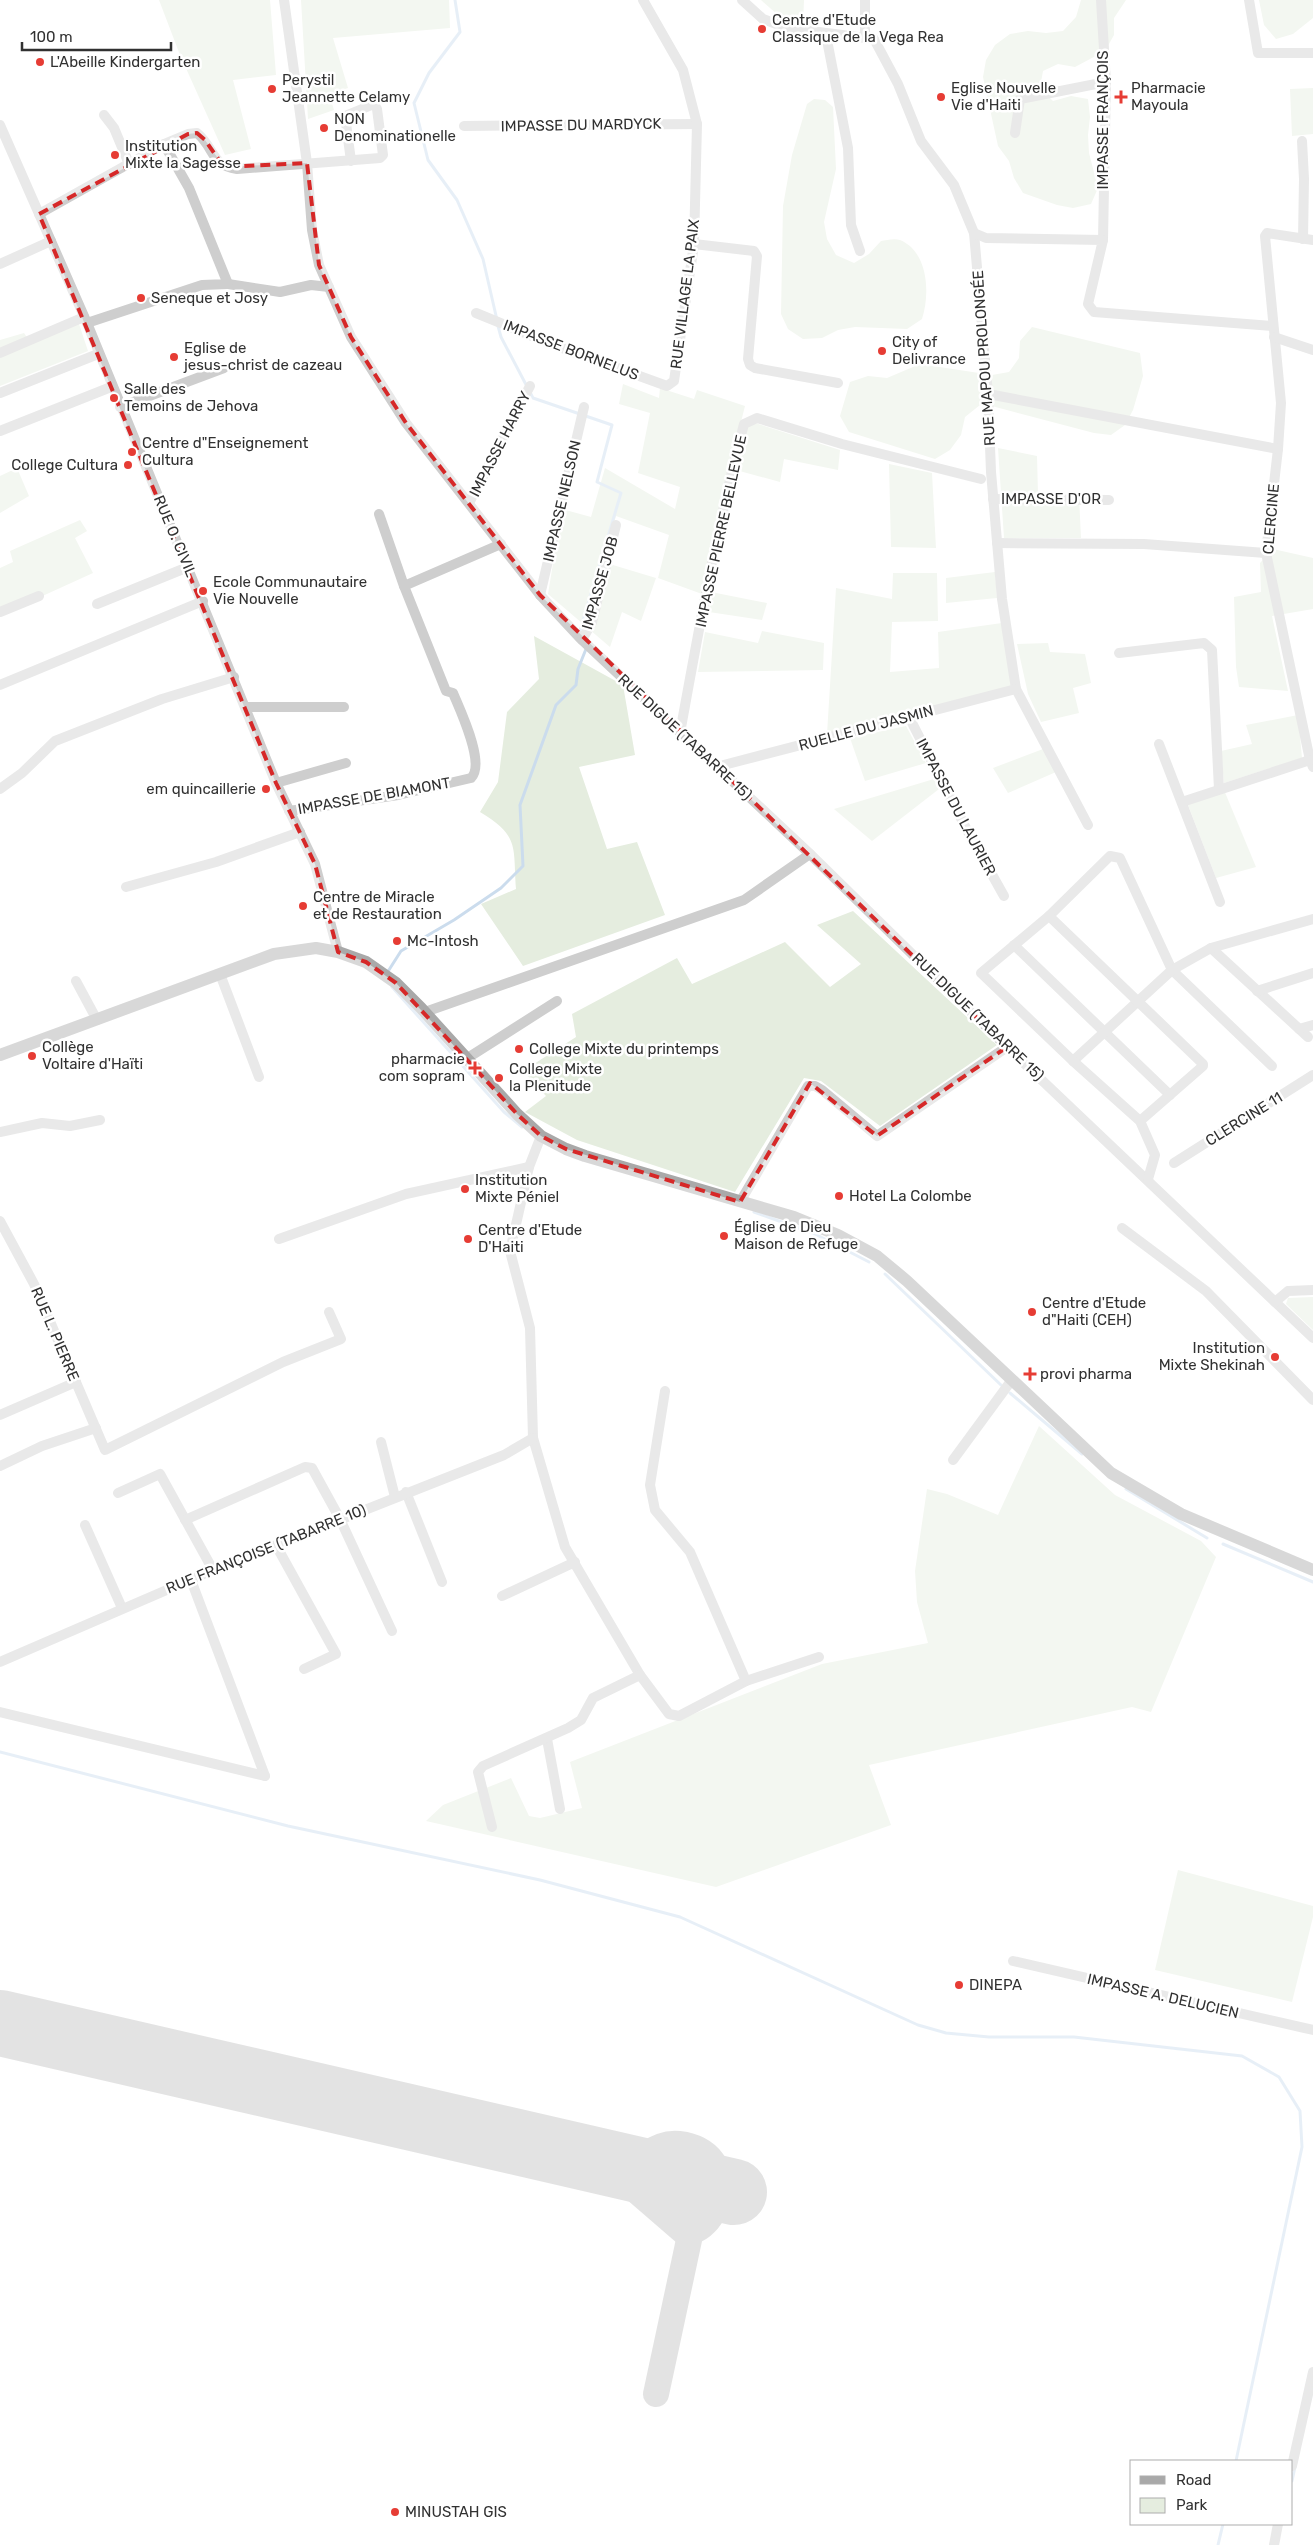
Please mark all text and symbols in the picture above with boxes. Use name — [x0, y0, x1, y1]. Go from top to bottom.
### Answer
place label: Centre d'Etude Classique de la Vega Rea — [772, 11, 944, 46]
scale bar — [22, 20, 171, 52]
marker: Centre d'Etude Classique de la Vega Rea — [756, 23, 768, 35]
text: 100 m — [30, 28, 72, 46]
street label: IMPASSE FRANÇOIS — [1094, 51, 1112, 189]
place label: L'Abeille Kindergarten — [50, 53, 200, 71]
marker: L'Abeille Kindergarten — [34, 56, 46, 68]
place label: Perystil Jeannette Celamy — [282, 71, 410, 106]
place label: Eglise Nouvelle Vie d'Haiti — [951, 79, 1056, 114]
place label: Pharmacie Mayoula — [1131, 79, 1206, 114]
marker: Perystil Jeannette Celamy — [266, 83, 278, 95]
marker: Eglise Nouvelle Vie d'Haiti — [935, 91, 947, 103]
marker: Pharmacie Mayoula — [1115, 91, 1127, 103]
place label: NON Denominationelle — [334, 110, 456, 145]
street label: IMPASSE DU MARDYCK — [500, 115, 662, 135]
marker: NON Denominationelle — [318, 122, 330, 134]
place label: Institution Mixte la Sagesse — [125, 137, 241, 172]
marker: Institution Mixte la Sagesse — [109, 149, 121, 161]
street label: RUE VILLAGE LA PAIX — [667, 218, 703, 370]
street label: RUE MAPOU PROLONGÉE — [969, 270, 999, 446]
place label: Seneque et Josy — [151, 289, 268, 307]
marker: Seneque et Josy — [135, 292, 147, 304]
street label: IMPASSE BORNELUS — [501, 316, 641, 384]
place label: City of Delivrance — [892, 333, 966, 368]
place label: Eglise de jesus-christ de cazeau — [183, 339, 342, 374]
marker: City of Delivrance — [876, 345, 888, 357]
marker: Eglise de jesus-christ de cazeau — [168, 351, 180, 363]
place label: Salle des Temoins de Jehova — [124, 380, 258, 415]
street label: IMPASSE HARRY — [466, 388, 535, 500]
marker: Salle des Temoins de Jehova — [108, 392, 120, 404]
street label: IMPASSE PIERRE BELLEVUE — [692, 433, 750, 629]
place label: Centre d"Enseignement Cultura — [142, 434, 308, 469]
street label: IMPASSE NELSON — [539, 438, 585, 564]
marker: Centre d"Enseignement Cultura — [126, 446, 138, 458]
place label: College Cultura — [11, 456, 118, 474]
marker: College Cultura — [122, 459, 134, 471]
street label: CLERCINE — [1259, 483, 1283, 555]
street label: IMPASSE D'OR — [1001, 490, 1101, 508]
street label: RUE O. CIVIL — [150, 492, 200, 580]
street label: IMPASSE JOB — [578, 534, 622, 632]
place label: Ecole Communautaire Vie Nouvelle — [213, 573, 367, 608]
marker: Ecole Communautaire Vie Nouvelle — [197, 585, 209, 597]
street label: RUE DIGUE (TABARRE 15) — [614, 670, 756, 804]
street label: RUELLE DU JASMIN — [797, 701, 935, 755]
street label: IMPASSE DU LAURIER — [912, 735, 1000, 879]
street label: IMPASSE DE BIAMONT — [296, 774, 452, 818]
place label: em quincaillerie — [146, 780, 256, 798]
marker: em quincaillerie — [260, 783, 272, 795]
place label: Centre de Miracle et de Restauration — [313, 888, 442, 923]
marker: Centre de Miracle et de Restauration — [297, 900, 309, 912]
place label: Mc-Intosh — [407, 932, 479, 950]
marker: Mc-Intosh — [391, 935, 403, 947]
street label: RUE DIGUE (TABARRE 15) — [908, 949, 1048, 1085]
place label: Collège Voltaire d'Haïti — [42, 1038, 143, 1073]
place label: College Mixte du printemps — [529, 1040, 719, 1058]
marker: College Mixte du printemps — [513, 1043, 525, 1055]
marker: Collège Voltaire d'Haïti — [26, 1050, 38, 1062]
place label: pharmacie com sopram — [379, 1050, 465, 1085]
place label: College Mixte la Plenitude — [509, 1060, 602, 1095]
marker: pharmacie com sopram — [469, 1062, 481, 1074]
marker: College Mixte la Plenitude — [493, 1072, 505, 1084]
street label: CLERCINE 11 — [1202, 1088, 1286, 1150]
place label: Institution Mixte Péniel — [475, 1171, 559, 1206]
marker: Institution Mixte Péniel — [459, 1183, 471, 1195]
place label: Hotel La Colombe — [849, 1187, 972, 1205]
marker: Hotel La Colombe — [833, 1190, 845, 1202]
place label: Église de Dieu Maison de Refuge — [734, 1218, 858, 1253]
place label: Centre d'Etude D'Haiti — [478, 1221, 582, 1256]
marker: Église de Dieu Maison de Refuge — [718, 1230, 730, 1242]
marker: Centre d'Etude D'Haiti — [462, 1233, 474, 1245]
street label: RUE L. PIERRE — [27, 1284, 83, 1384]
place label: Centre d'Etude d"Haiti (CEH) — [1042, 1294, 1146, 1329]
marker: Centre d'Etude d"Haiti (CEH) — [1026, 1306, 1038, 1318]
place label: Institution Mixte Shekinah — [1159, 1339, 1265, 1374]
marker: Institution Mixte Shekinah — [1269, 1351, 1281, 1363]
place label: provi pharma — [1040, 1365, 1132, 1383]
marker: provi pharma — [1024, 1368, 1036, 1380]
street label: RUE FRANÇOISE (TABARRE 10) — [163, 1501, 369, 1597]
street label: IMPASSE A. DELUCIEN — [1085, 1970, 1241, 2022]
place label: DINEPA — [969, 1976, 1022, 1994]
marker: DINEPA — [953, 1979, 965, 1991]
legend — [1130, 2460, 1293, 2525]
text: Road — [1176, 2471, 1212, 2489]
text: Park — [1176, 2496, 1207, 2514]
place label: MINUSTAH GIS — [405, 2503, 507, 2521]
marker: MINUSTAH GIS — [389, 2506, 401, 2518]

